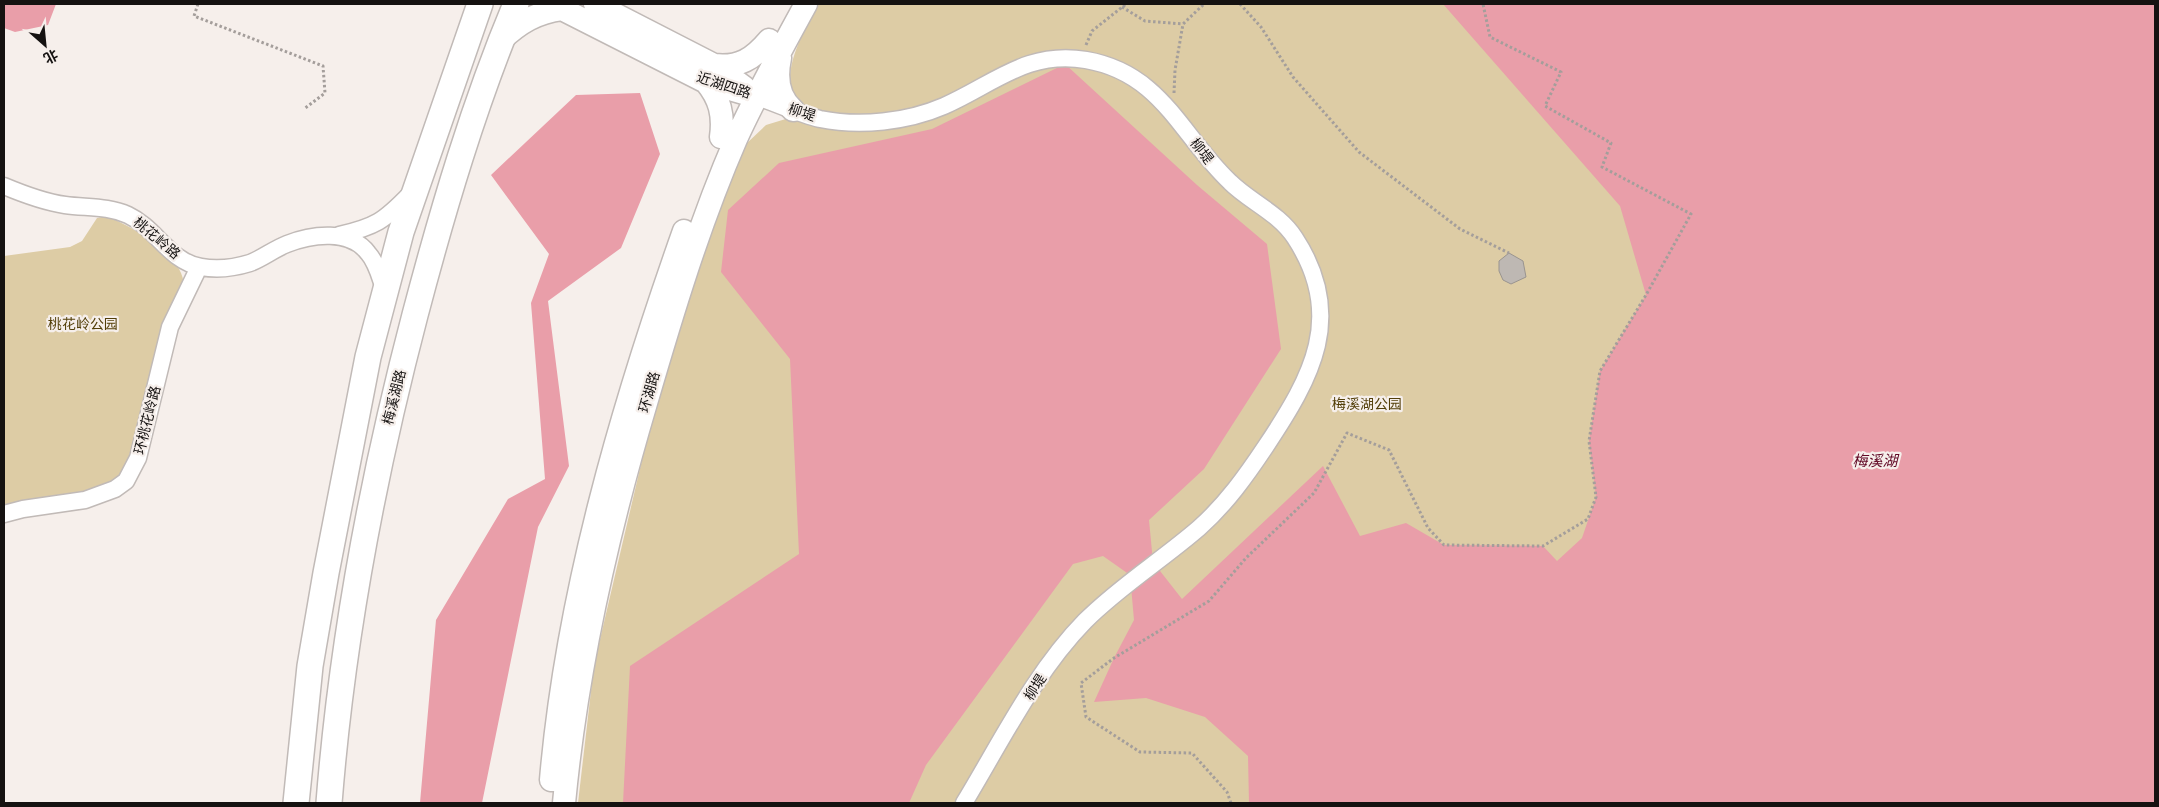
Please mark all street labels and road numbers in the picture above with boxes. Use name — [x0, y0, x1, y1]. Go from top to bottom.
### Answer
street label: 近湖四路 — [695, 69, 753, 101]
street label: 柳堤 — [786, 100, 818, 124]
street label: 柳堤 — [1187, 135, 1217, 167]
street label: 桃花岭路 — [130, 214, 184, 262]
street label: 梅溪湖路 — [379, 368, 409, 426]
street label: 环湖路 — [636, 370, 662, 414]
street label: 环桃花岭路 — [131, 384, 163, 456]
street label: 柳堤 — [1021, 671, 1049, 703]

